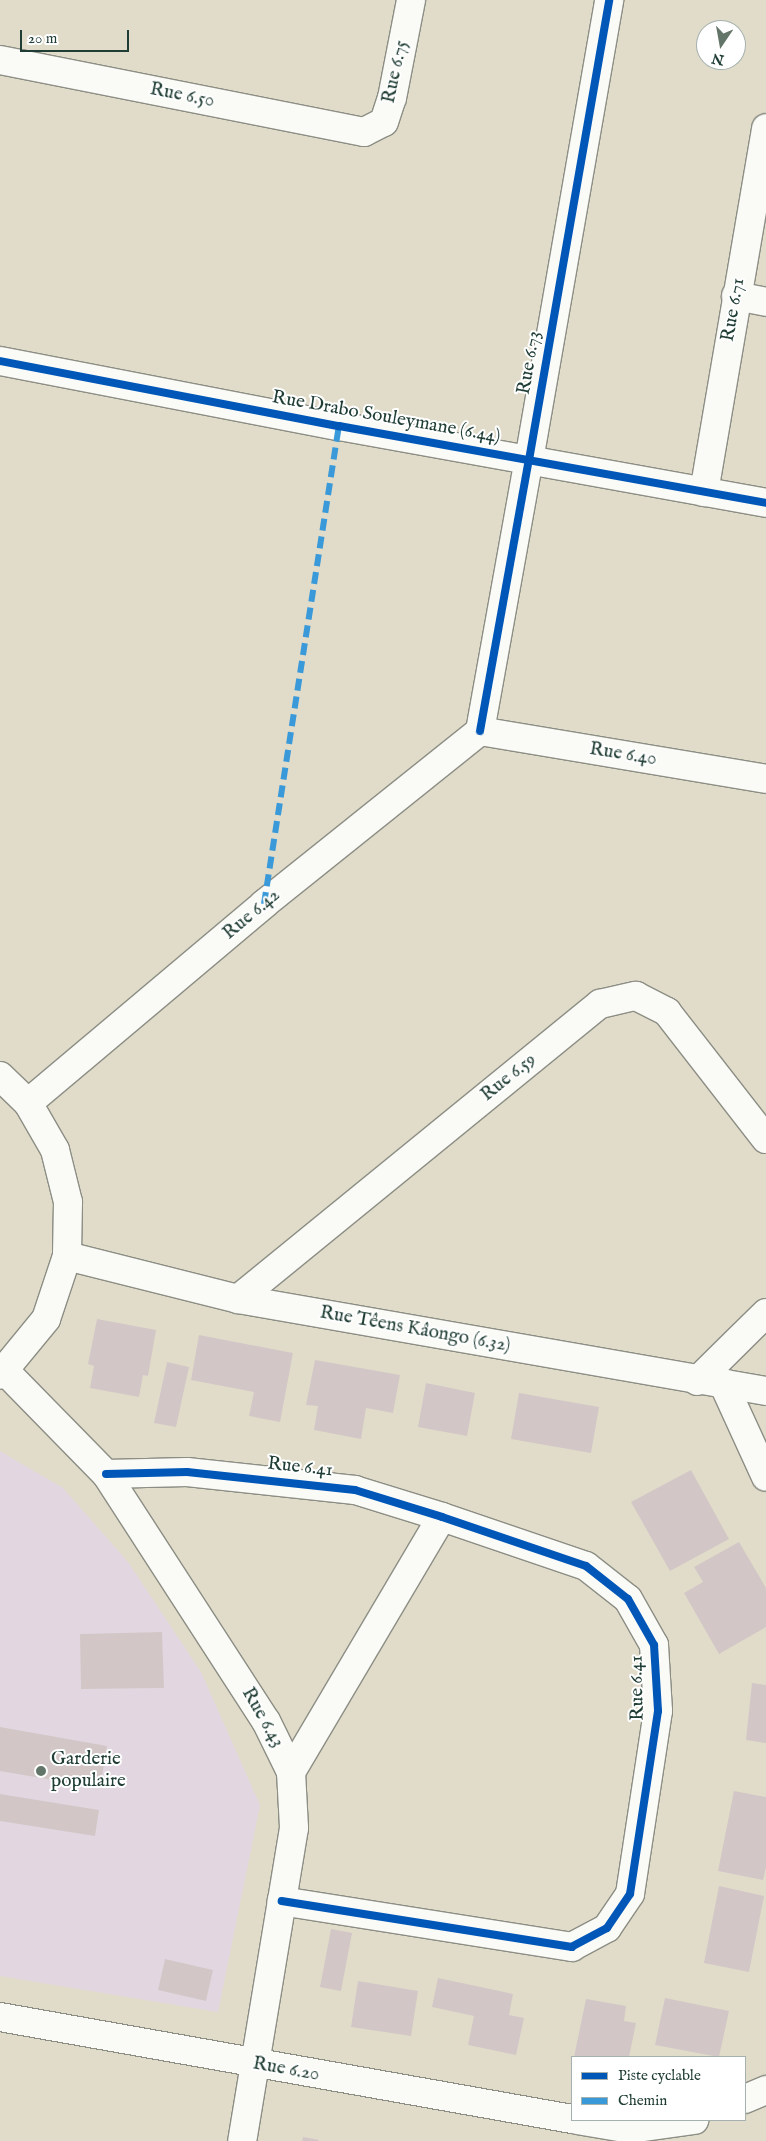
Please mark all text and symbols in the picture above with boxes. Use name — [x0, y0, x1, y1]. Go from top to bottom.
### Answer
scale bar — [22, 20, 131, 52]
north arrow — [696, 20, 746, 70]
text: 20 m — [28, 29, 57, 48]
street label: Rue 6.75 — [378, 38, 414, 106]
text: N — [710, 49, 726, 69]
street label: Rue 6.50 — [148, 79, 216, 113]
street label: Rue 6.71 — [717, 276, 751, 344]
street label: Rue 6.73 — [513, 329, 547, 397]
street label: Rue Drabo Souleymane (6.44) — [270, 387, 502, 449]
street label: Rue 6.40 — [588, 738, 658, 772]
street label: Rue 6.42 — [219, 885, 285, 945]
street label: Rue 6.59 — [477, 1049, 541, 1107]
street label: Rue Têens Kâongo (6.32) — [318, 1302, 512, 1358]
street label: Rue 6.41 — [266, 1453, 334, 1483]
street label: Rue 6.41 — [626, 1655, 650, 1721]
street label: Rue 6.43 — [236, 1684, 288, 1752]
place label: Garderie populaire — [51, 1749, 126, 1793]
marker: Garderie populaire — [35, 1765, 47, 1777]
street label: Rue 6.20 — [251, 2053, 321, 2087]
legend — [571, 2056, 746, 2121]
text: Piste cyclable — [618, 2066, 701, 2085]
text: Chemin — [618, 2091, 667, 2110]

